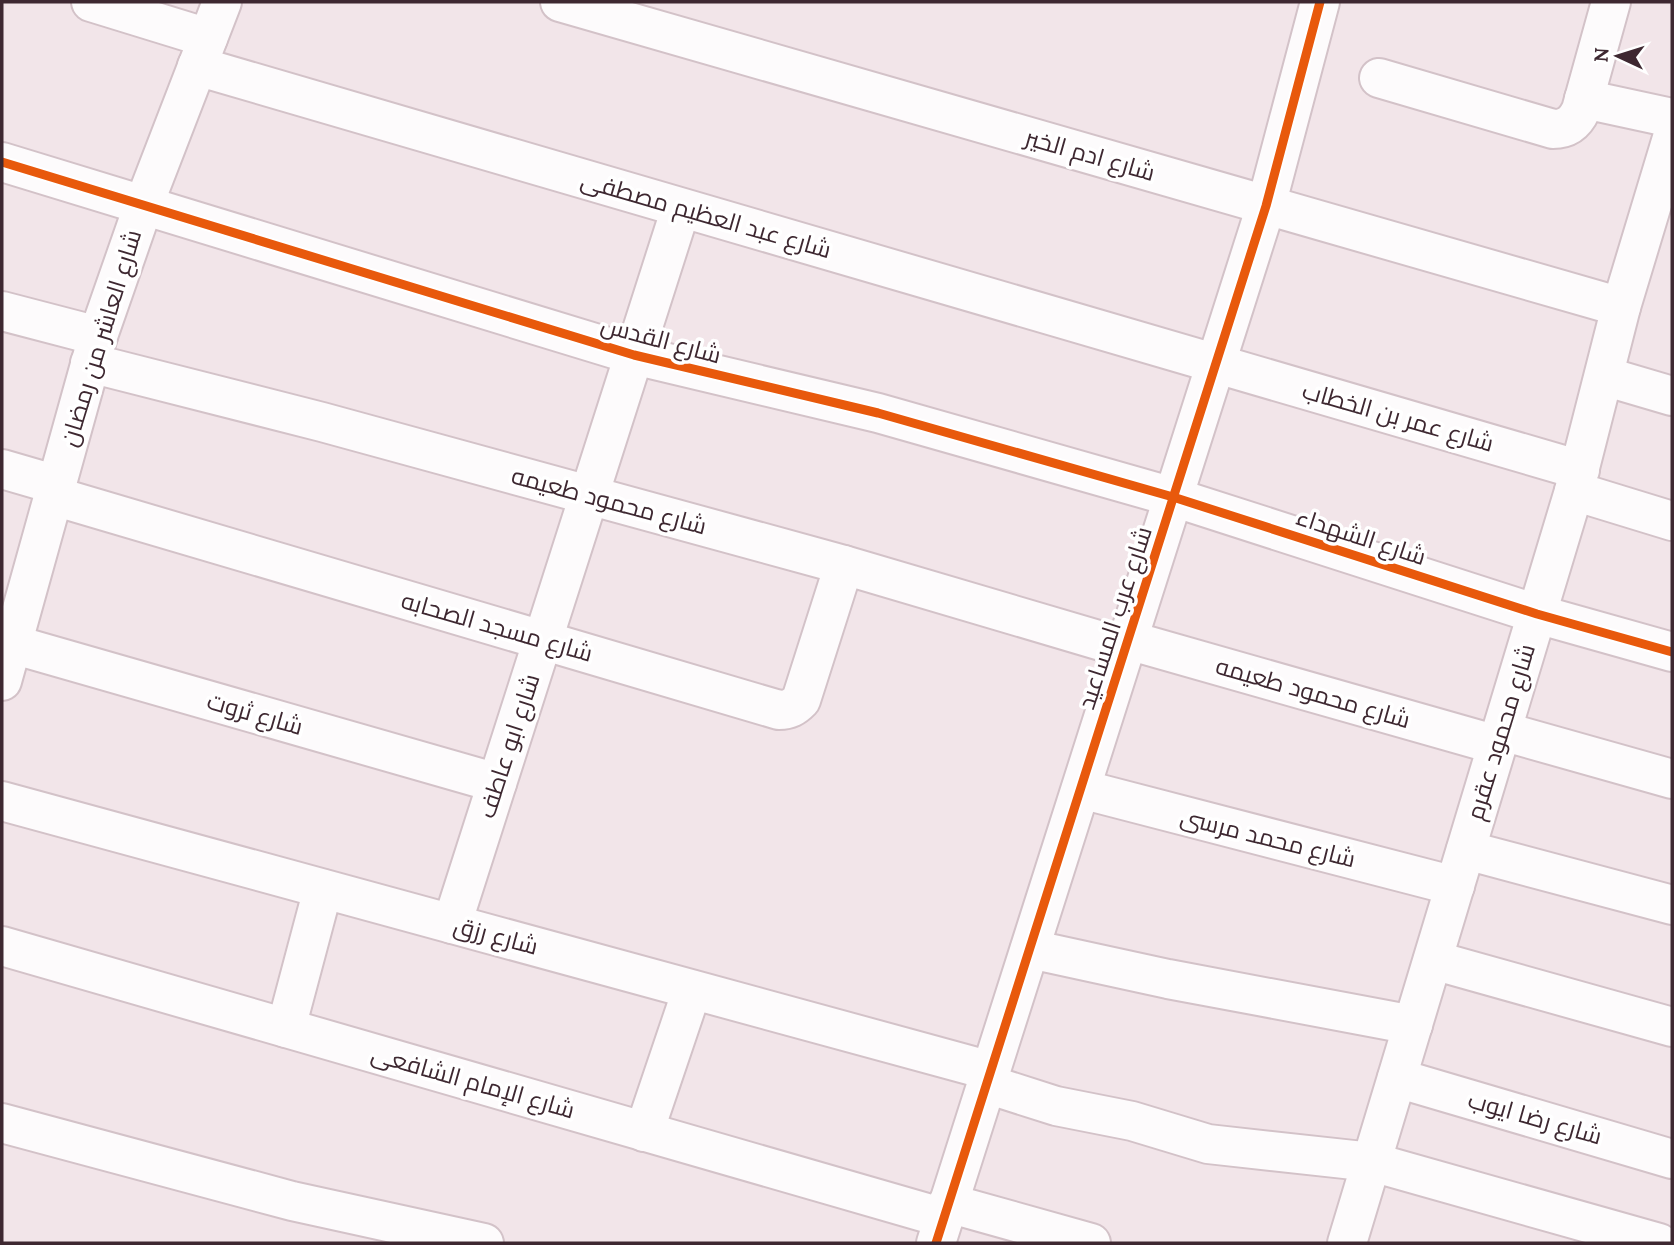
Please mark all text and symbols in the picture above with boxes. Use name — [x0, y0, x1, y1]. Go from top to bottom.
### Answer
north arrow — [1583, 21, 1653, 91]
text: N — [1589, 46, 1614, 63]
street label: شارع ادم الخير — [1019, 121, 1159, 189]
street label: شارع عبد العظيم مصطفى — [577, 164, 835, 266]
street label: شارع العاشر من رمضان — [53, 226, 149, 450]
street label: شارع القدس — [597, 309, 725, 371]
street label: شارع عمر بن الخطاب — [1299, 374, 1497, 460]
street label: شارع محمود طعيمه — [508, 460, 710, 542]
street label: شارع الشهداء — [1292, 501, 1430, 573]
street label: شارع عرب المساعيد — [1070, 522, 1160, 714]
street label: شارع مسجد الصحابه — [397, 584, 597, 670]
street label: شارع محمود عقرم — [1459, 640, 1543, 824]
street label: شارع محمود طعيمه — [1212, 650, 1414, 736]
street label: شارع ابو عاطف — [471, 670, 547, 822]
street label: شارع ثروت — [203, 685, 307, 743]
street label: شارع محمد مرسى — [1177, 801, 1359, 875]
street label: شارع رزق — [450, 909, 542, 963]
street label: شارع الإمام الشافعى — [367, 1038, 579, 1126]
street label: شارع رضا ايوب — [1464, 1084, 1606, 1152]

